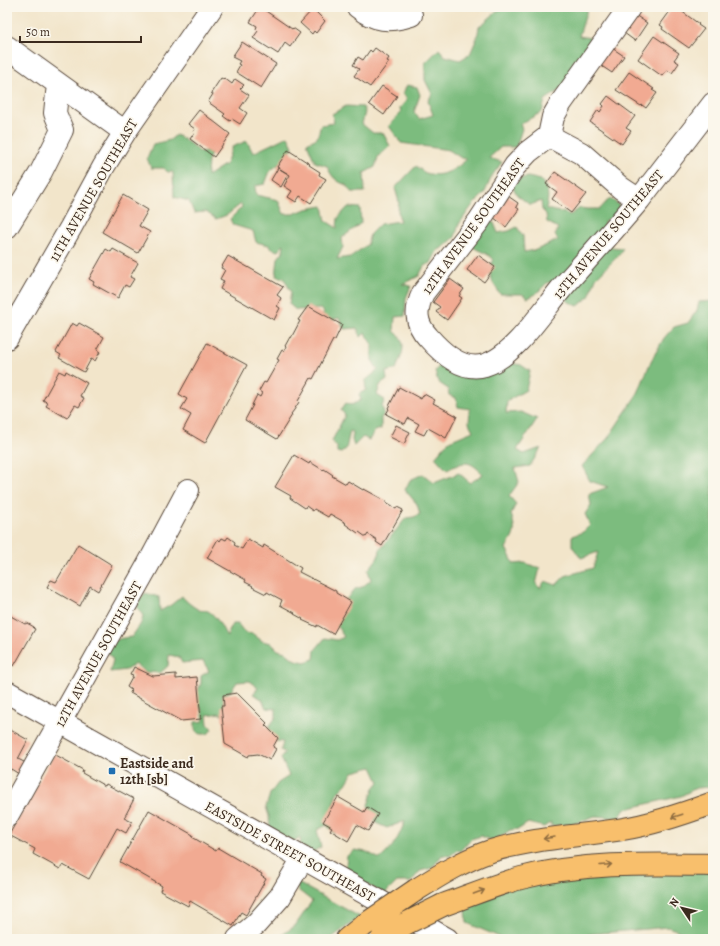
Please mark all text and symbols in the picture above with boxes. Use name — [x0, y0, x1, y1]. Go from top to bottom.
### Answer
scale bar — [20, 18, 141, 44]
text: 50 m — [26, 24, 50, 40]
street label: 11TH AVENUE SOUTHEAST — [45, 115, 142, 265]
street label: 12TH AVENUE SOUTHEAST — [418, 154, 529, 298]
street label: 13TH AVENUE SOUTHEAST — [549, 166, 668, 303]
street label: 12TH AVENUE SOUTHEAST — [50, 578, 147, 730]
place label: Eastside and 12th [sb] — [120, 754, 194, 789]
marker: Eastside and 12th [sb] — [107, 766, 117, 776]
street label: EASTSIDE STREET SOUTHEAST — [201, 797, 379, 906]
one-way arrow — [671, 813, 683, 821]
one-way arrow — [543, 834, 556, 842]
one-way arrow — [599, 862, 612, 869]
one-way arrow — [473, 887, 485, 895]
north arrow — [662, 888, 702, 928]
text: N — [666, 895, 683, 910]

